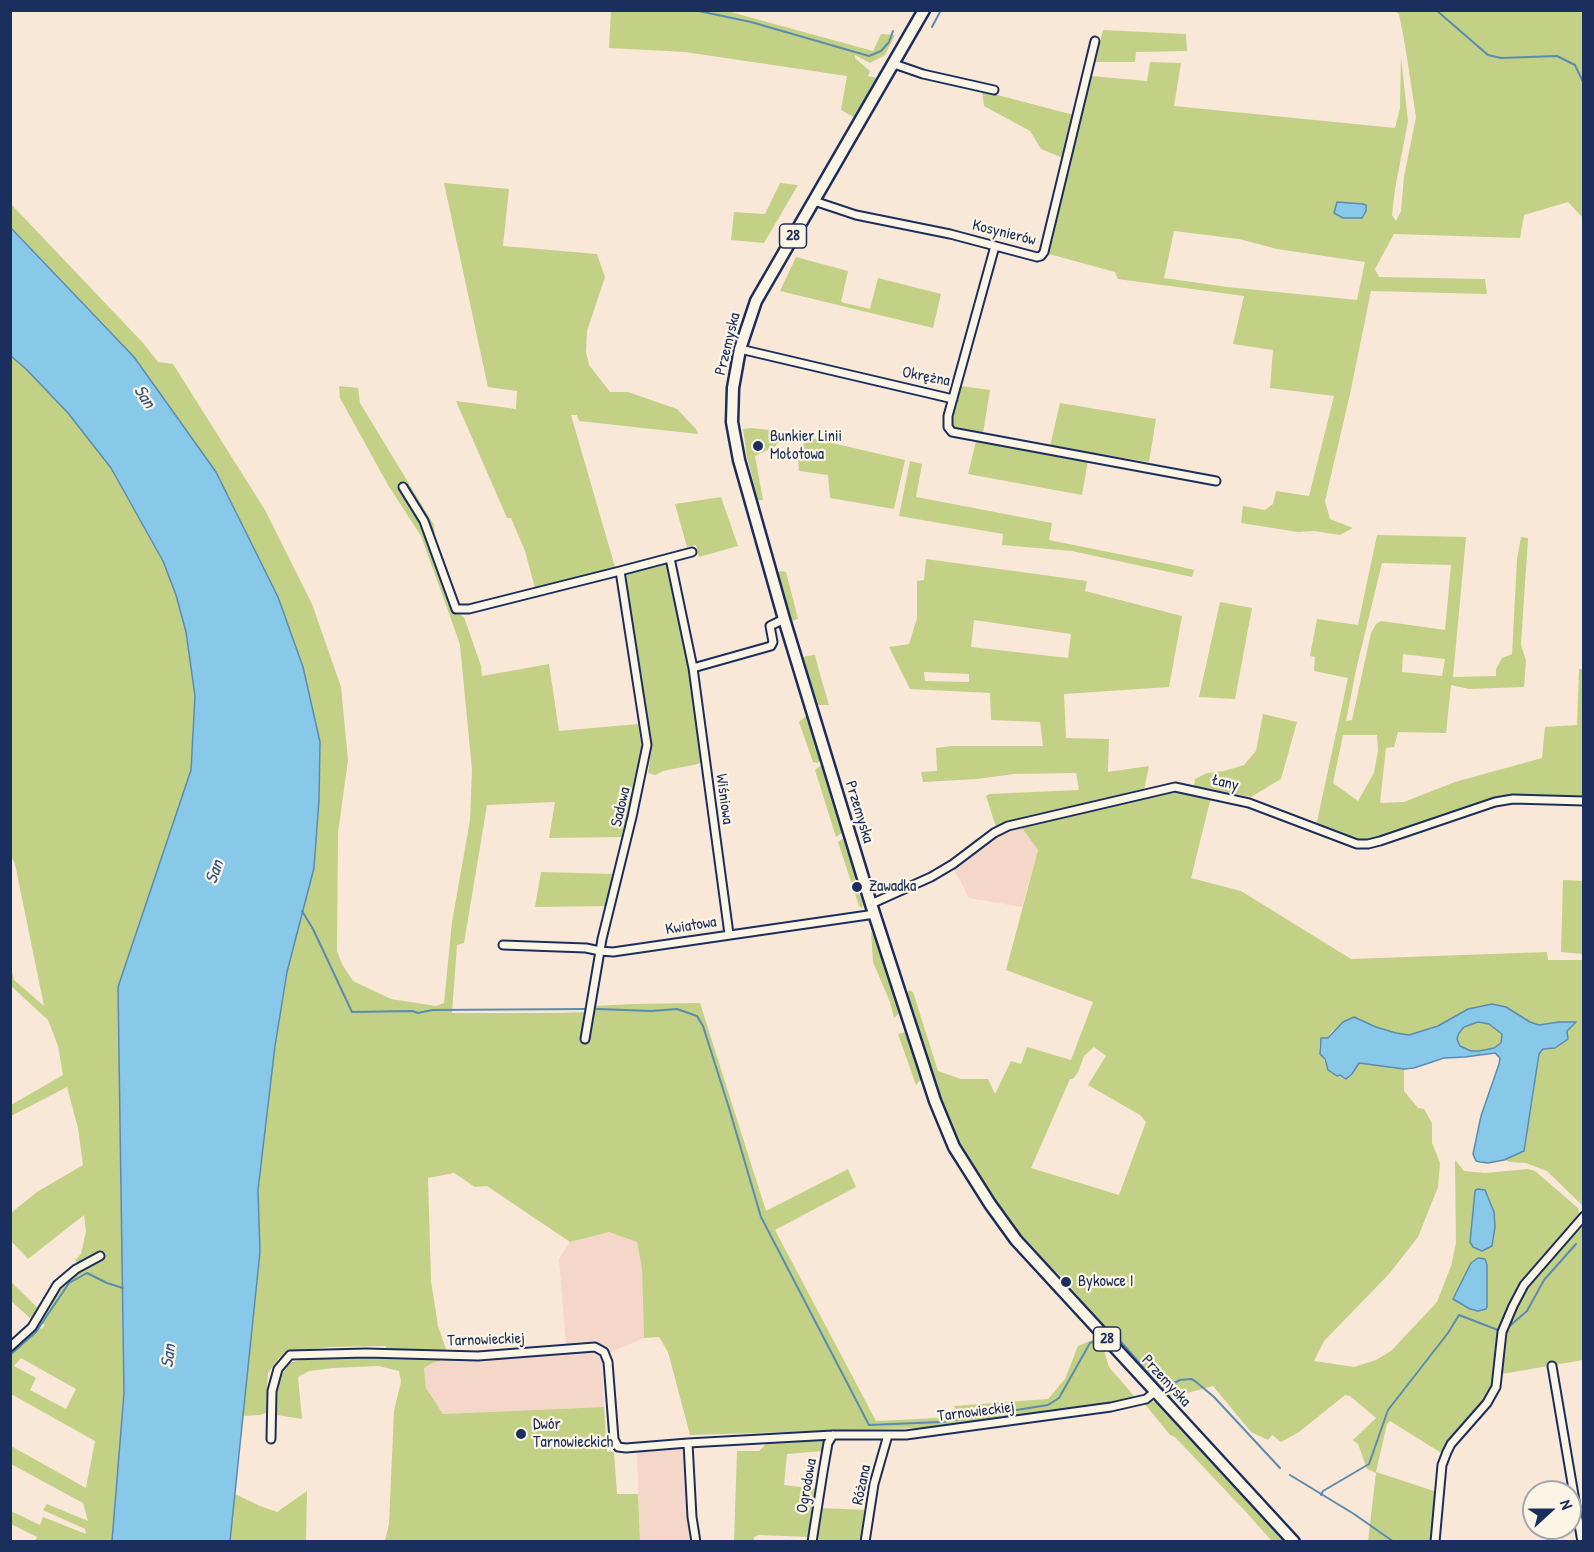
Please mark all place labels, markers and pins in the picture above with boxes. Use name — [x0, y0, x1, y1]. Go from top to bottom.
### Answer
place label: Bunkier Linii Mołotowa — [770, 427, 842, 465]
marker: Bunkier Linii Mołotowa — [751, 439, 765, 453]
place label: Zawadka — [869, 877, 916, 897]
marker: Zawadka — [850, 880, 864, 894]
place label: Bykowce I — [1078, 1272, 1133, 1292]
marker: Bykowce I — [1059, 1275, 1073, 1289]
place label: Dwór Tarnowieckich — [533, 1415, 613, 1453]
marker: Dwór Tarnowieckich — [514, 1427, 528, 1441]

